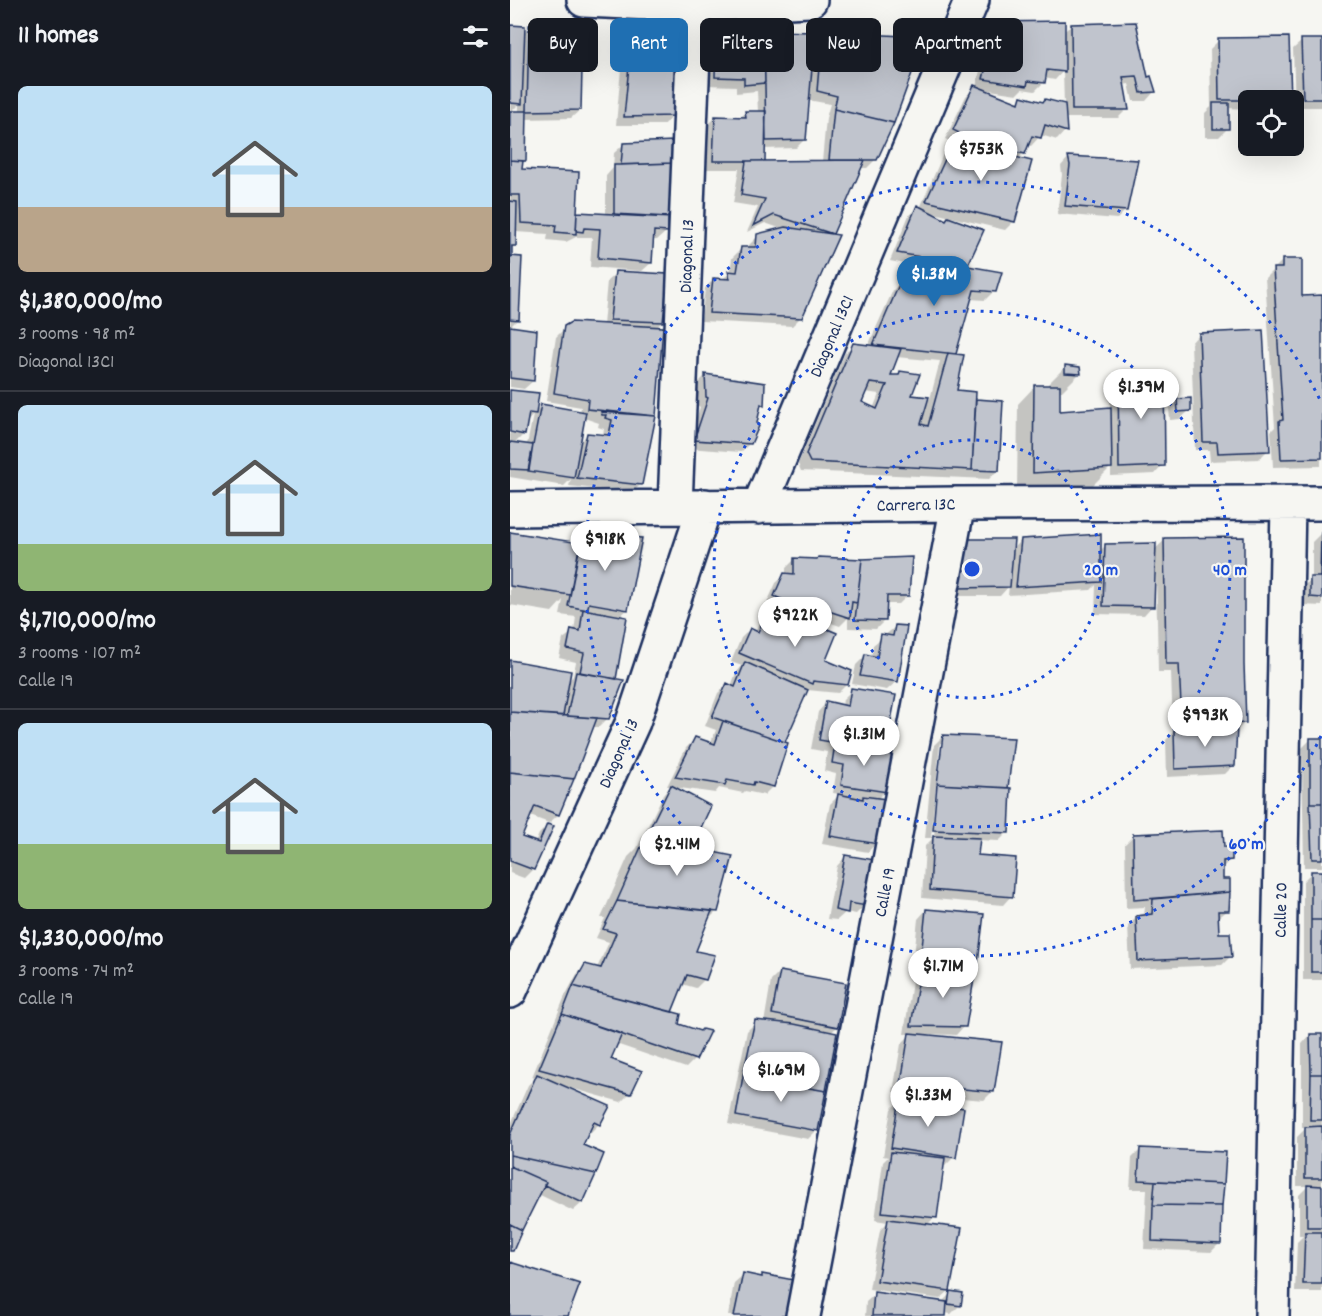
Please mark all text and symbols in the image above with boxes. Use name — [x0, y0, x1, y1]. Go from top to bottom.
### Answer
text: 11 homes — [18, 18, 99, 55]
chip: Buy — [528, 18, 598, 72]
chip: Rent — [610, 18, 688, 72]
chip: Filters — [700, 18, 794, 72]
chip: New — [806, 18, 881, 72]
chip: Apartment — [893, 18, 1023, 72]
icon: filters — [459, 20, 492, 53]
map controls — [1238, 90, 1304, 156]
button: locate — [1238, 90, 1304, 156]
icon: home — [201, 125, 309, 233]
pin: $753K — [939, 131, 1023, 182]
text: $753K — [958, 136, 1004, 164]
street label: Diagonal 13 — [675, 219, 702, 294]
pin: $1.38M — [885, 256, 983, 307]
text: $1.38M — [911, 261, 957, 289]
text: $1,380,000/mo — [18, 284, 162, 321]
street label: Diagonal 13C1 — [805, 292, 862, 382]
text: 3 rooms · 98 m² — [18, 321, 135, 349]
text: Diagonal 13C1 — [18, 349, 115, 377]
pin: $1.39M — [1092, 369, 1190, 420]
text: $1.39M — [1117, 374, 1165, 402]
icon: home — [201, 444, 309, 552]
street label: Carrera 13C — [876, 493, 956, 520]
pin: $918K — [563, 521, 647, 572]
text: $918K — [585, 526, 625, 554]
centre of rings — [962, 559, 982, 579]
text: 20 m — [1084, 559, 1118, 584]
text: 40 m — [1213, 559, 1247, 584]
pin: $922K — [753, 597, 837, 648]
text: $922K — [772, 602, 818, 630]
text: $1,710,000/mo — [18, 603, 156, 640]
text: 3 rooms · 107 m² — [18, 640, 141, 668]
text: Calle 19 — [18, 668, 74, 696]
pin: $993K — [1163, 697, 1247, 748]
text: $993K — [1182, 702, 1228, 730]
street label: Diagonal 13 — [594, 715, 647, 793]
pin: $1.31M — [815, 716, 913, 767]
text: $1.31M — [843, 721, 885, 749]
icon: home — [201, 762, 309, 870]
pin: $2.41M — [628, 826, 726, 877]
text: $2.41M — [654, 831, 700, 859]
text: 60 m — [1228, 833, 1264, 858]
street label: Calle 19 — [869, 865, 904, 919]
street label: Calle 20 — [1270, 882, 1295, 938]
text: $1,330,000/mo — [18, 921, 163, 958]
pin: $1.71M — [894, 948, 992, 999]
text: $1.71M — [922, 953, 964, 981]
text: 3 rooms · 74 m² — [18, 958, 134, 986]
text: Calle 19 — [18, 986, 74, 1014]
pin: $1.69M — [732, 1052, 830, 1103]
text: $1.69M — [757, 1057, 805, 1085]
pin: $1.33M — [879, 1077, 977, 1128]
text: $1.33M — [904, 1082, 952, 1110]

